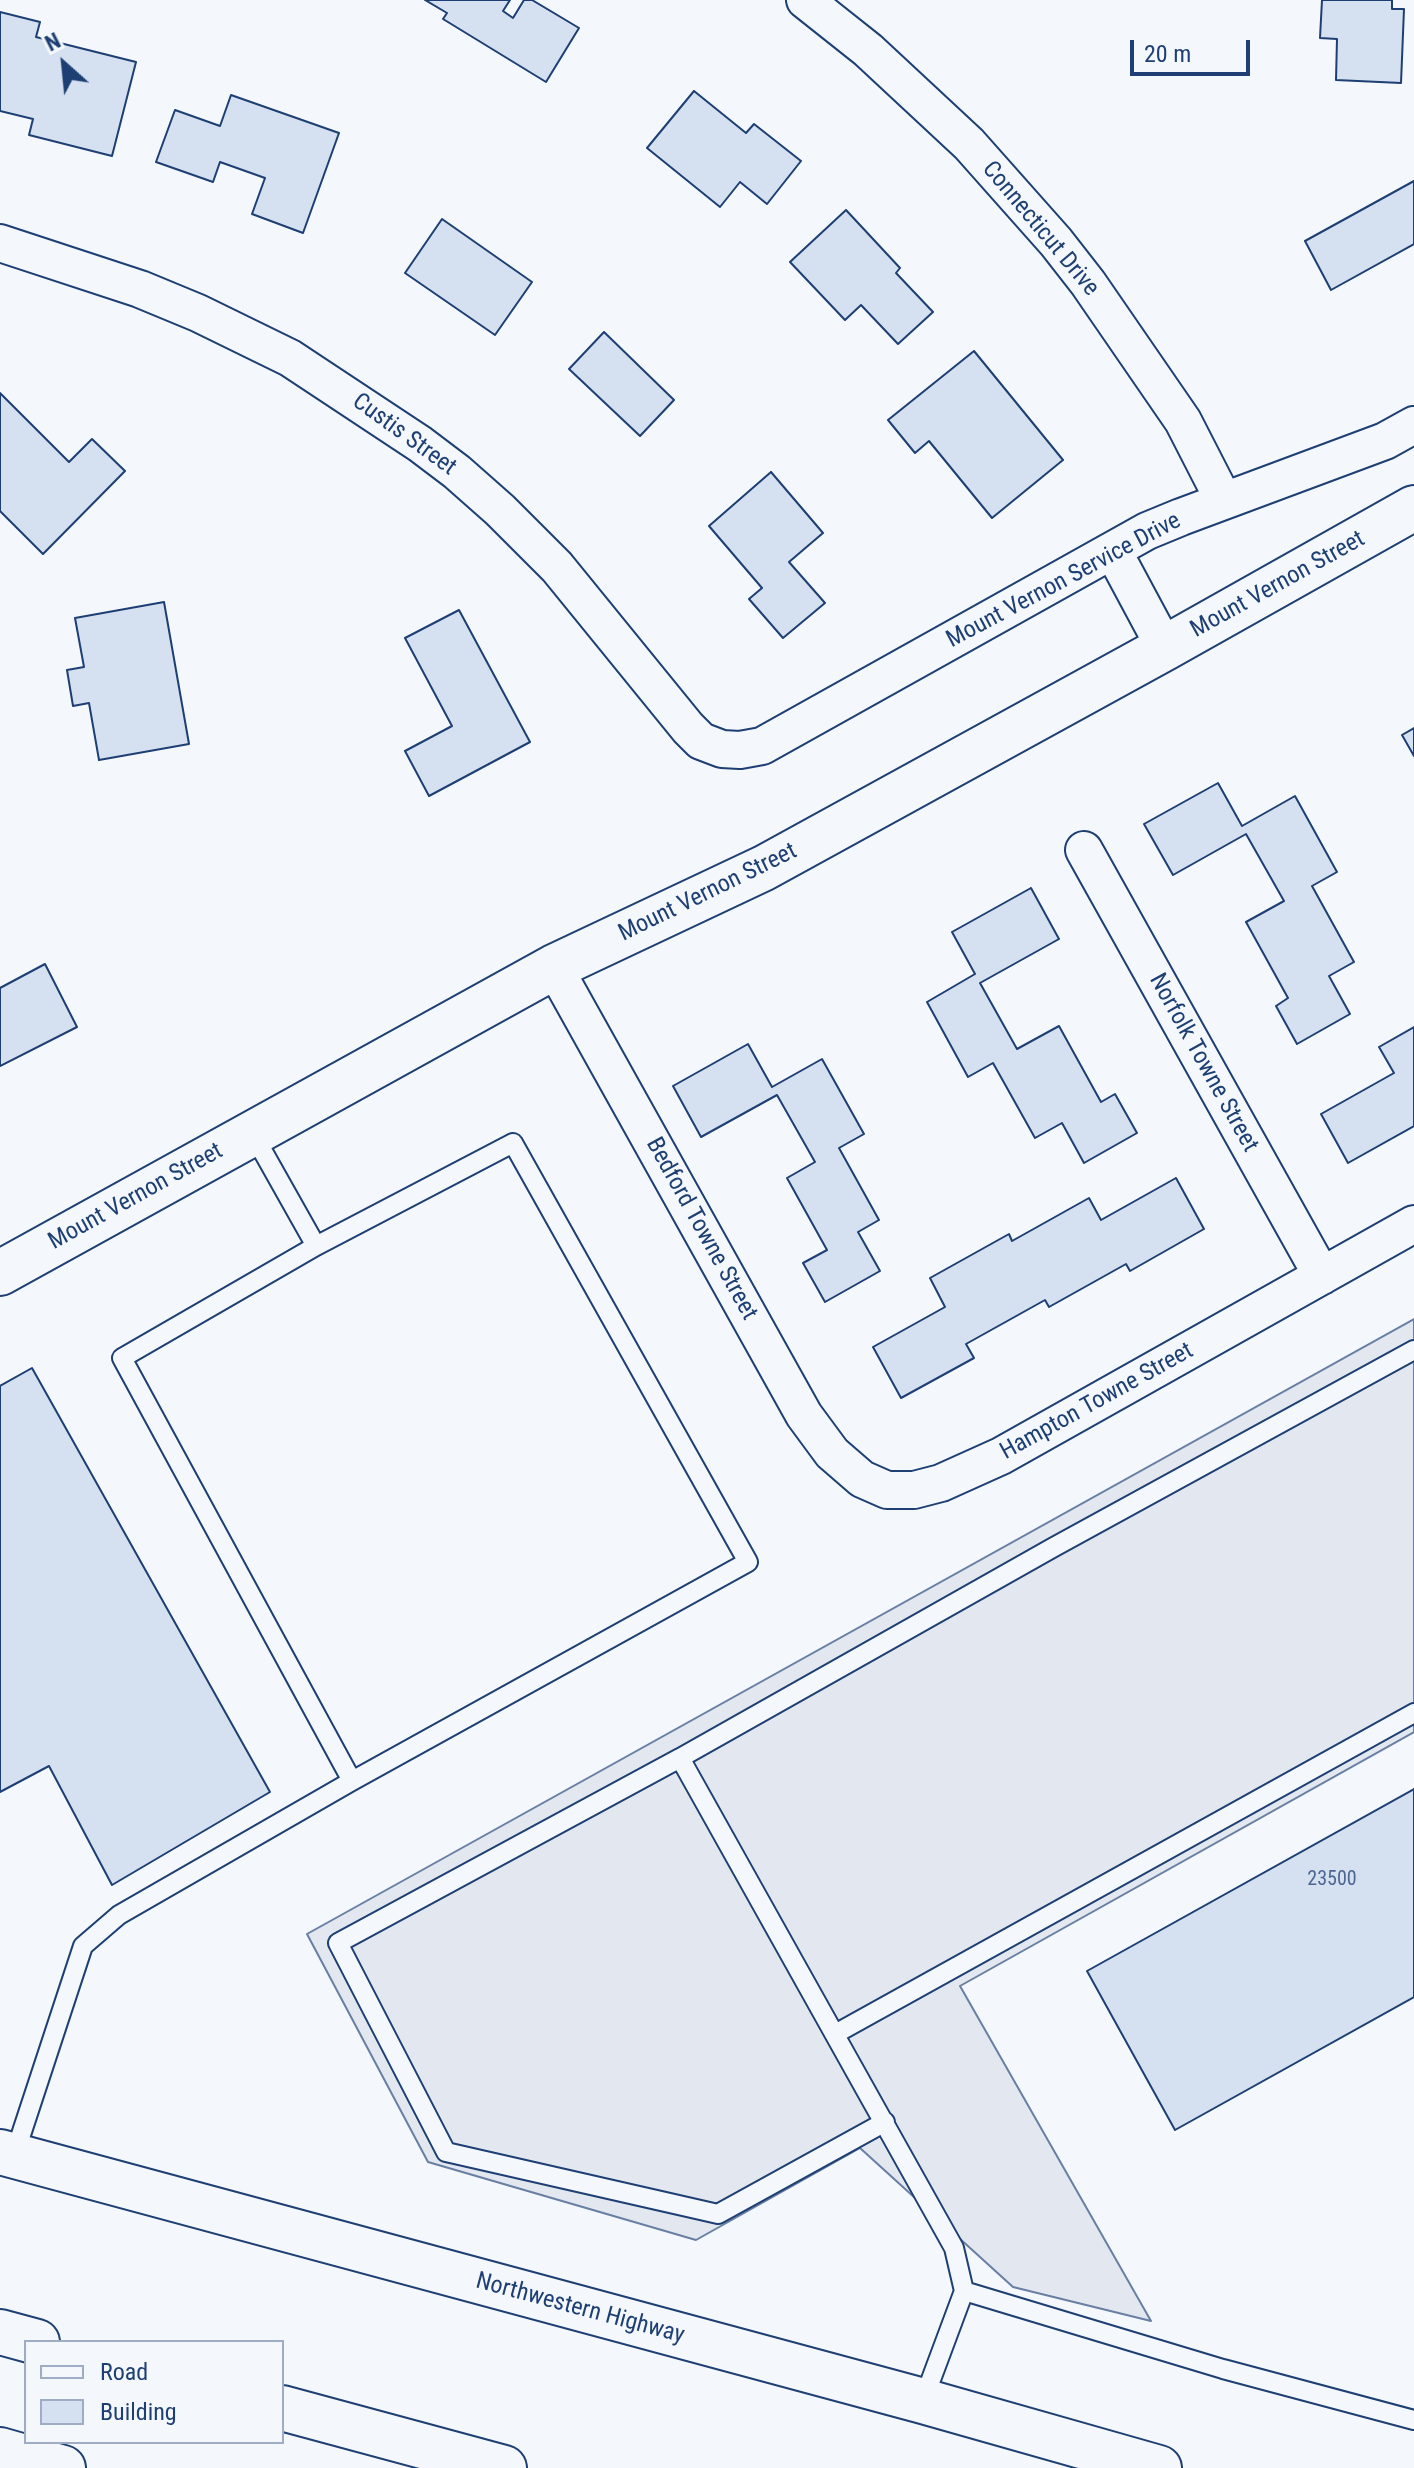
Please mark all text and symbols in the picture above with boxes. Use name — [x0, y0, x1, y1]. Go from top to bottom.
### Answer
north arrow — [24, 24, 104, 104]
scale bar — [1134, 24, 1254, 74]
text: N — [41, 28, 65, 56]
text: 20 m — [1144, 40, 1191, 68]
street label: Connecticut Drive — [975, 156, 1105, 302]
street label: Custis Street — [346, 388, 462, 482]
street label: Mount Vernon Service Drive — [942, 507, 1186, 655]
street label: Mount Vernon Street — [1186, 525, 1370, 645]
street label: Mount Vernon Street — [614, 837, 802, 949]
street label: Norfolk Towne Street — [1142, 969, 1264, 1157]
street label: Bedford Towne Street — [639, 1133, 763, 1325]
street label: Mount Vernon Street — [44, 1137, 228, 1257]
street label: Hampton Towne Street — [996, 1337, 1198, 1467]
house number: 23500 — [1307, 1868, 1357, 1892]
street label: Northwestern Highway — [473, 2267, 687, 2351]
legend — [24, 2340, 284, 2444]
text: Road — [100, 2358, 148, 2386]
text: Building — [100, 2398, 177, 2426]

